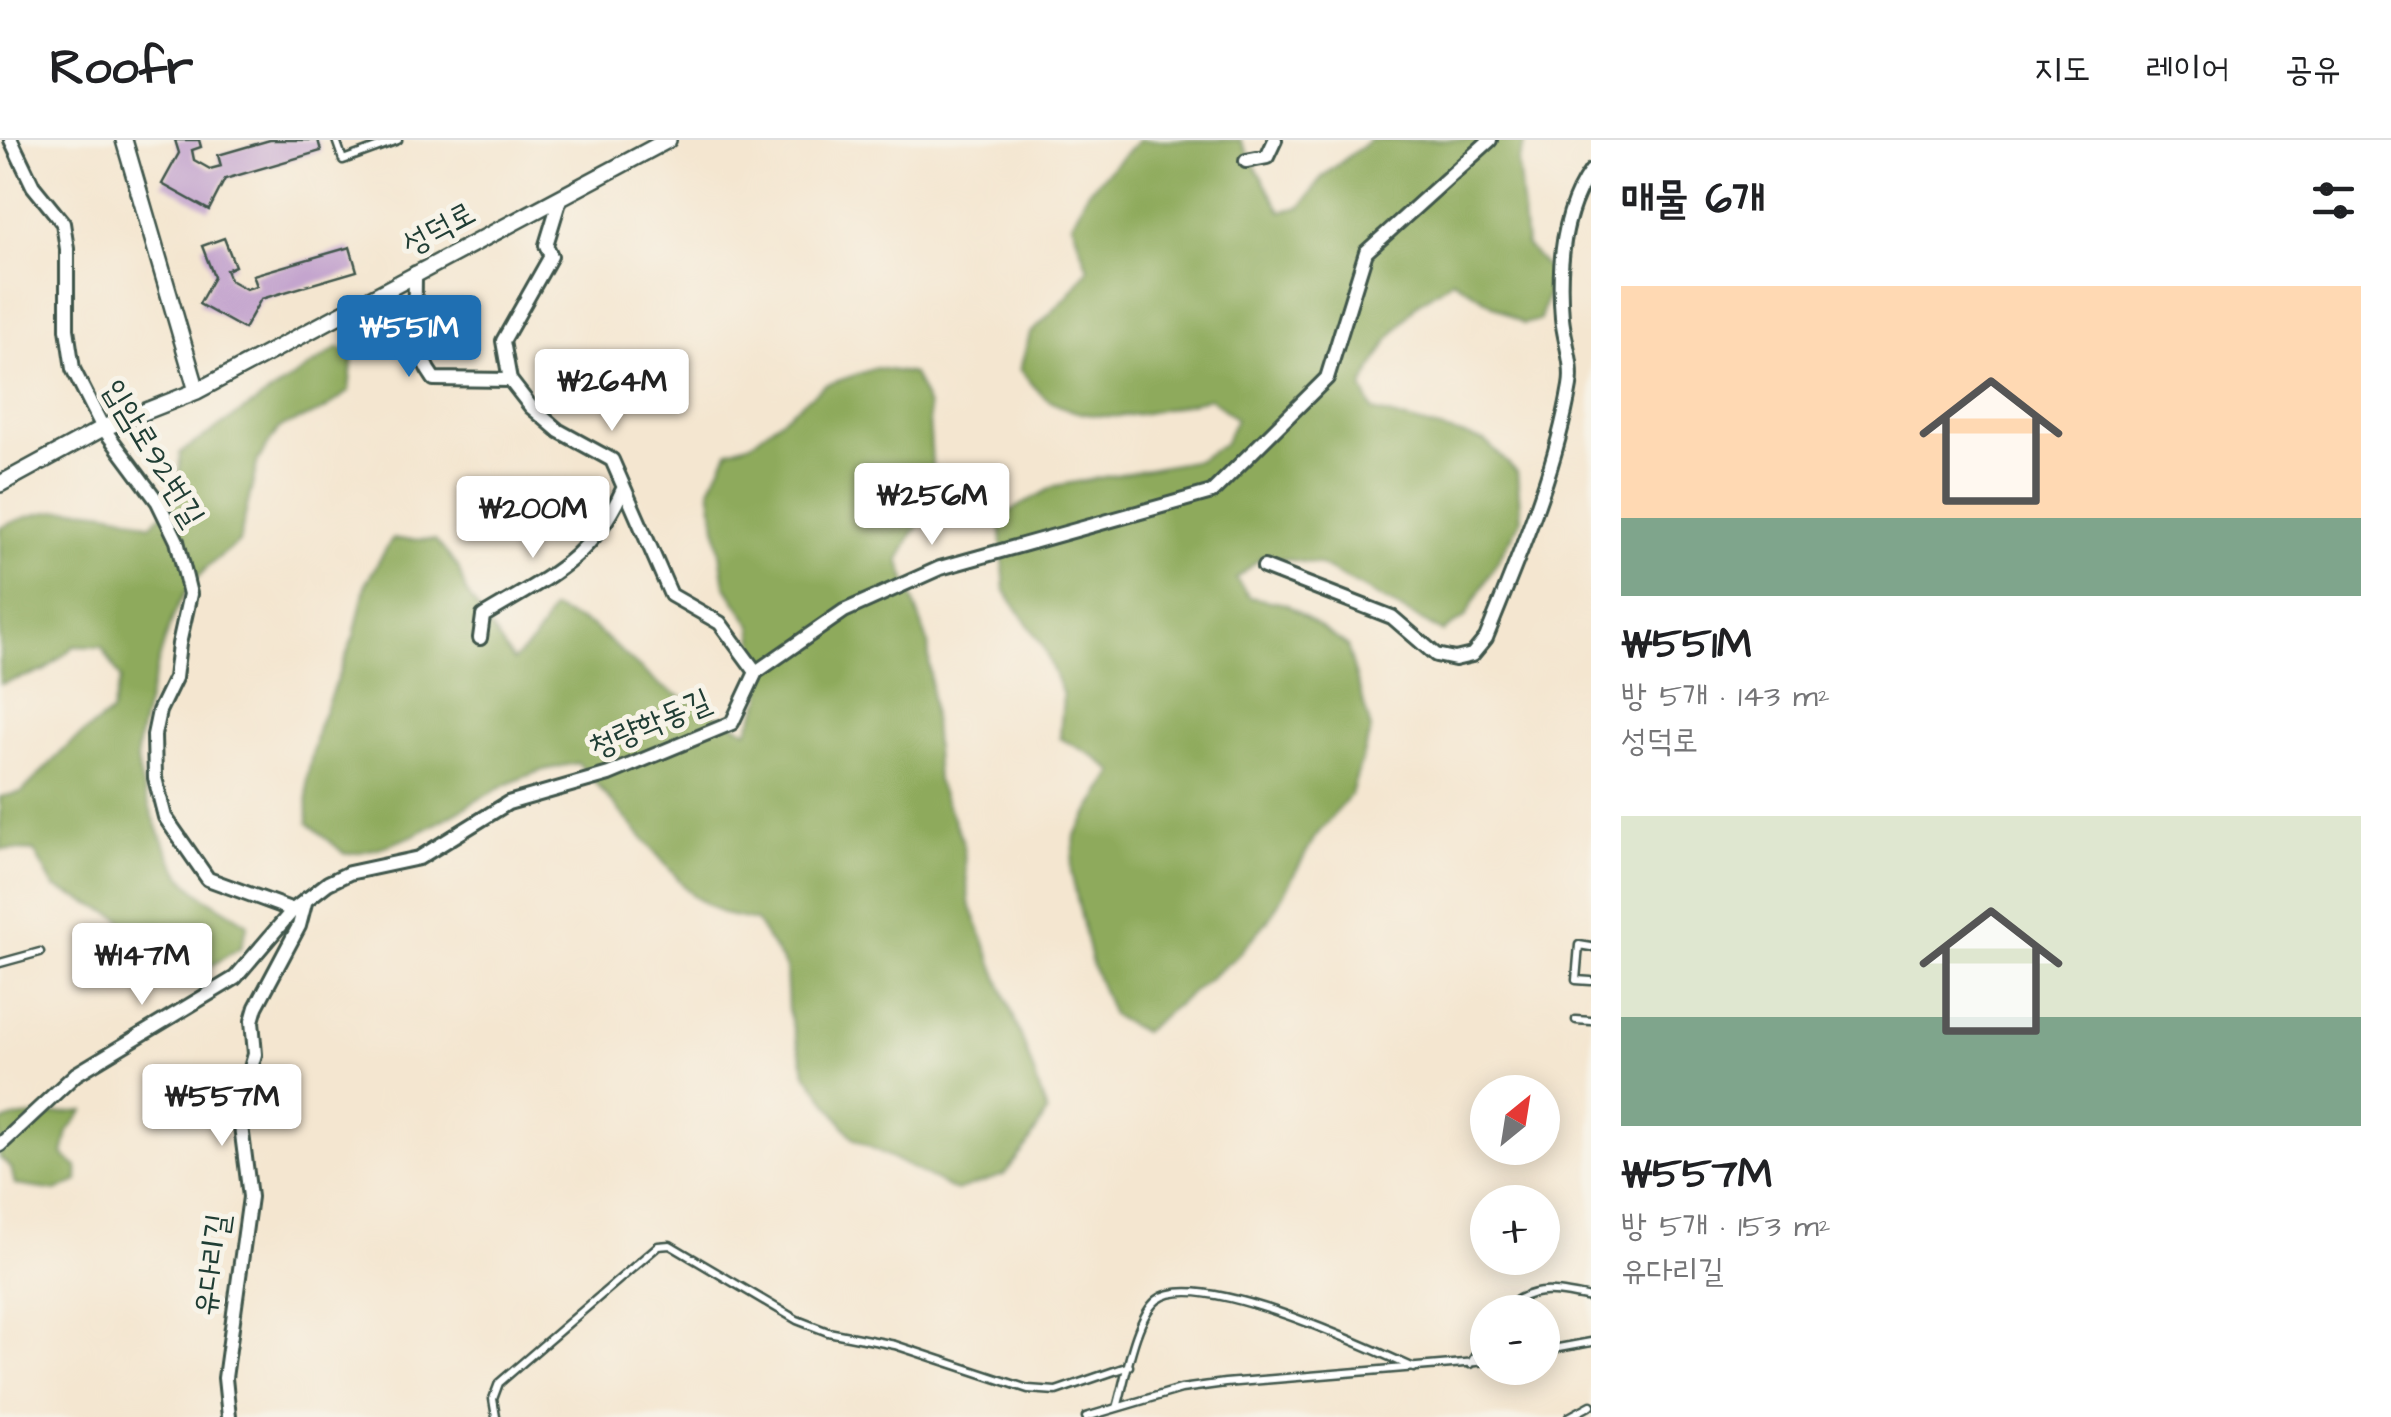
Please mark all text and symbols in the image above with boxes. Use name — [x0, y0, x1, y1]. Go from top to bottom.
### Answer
text: Roofr — [50, 36, 193, 102]
text: 지도 — [2034, 45, 2090, 94]
text: 레이어 — [2145, 45, 2230, 94]
text: 공유 — [2285, 45, 2341, 94]
text: 매물 6개 — [1621, 171, 1766, 229]
icon: filters — [2306, 173, 2361, 228]
street label: 성덕로 — [394, 191, 484, 267]
pin: ₩551M — [339, 295, 479, 380]
text: ₩551M — [359, 305, 459, 350]
pin: ₩264M — [542, 349, 682, 434]
icon: home — [1901, 351, 2081, 531]
text: ₩264M — [557, 359, 667, 404]
street label: 입암로92번길 — [91, 371, 215, 535]
pin: ₩256M — [862, 463, 1002, 548]
text: ₩256M — [876, 473, 988, 518]
pin: ₩200M — [463, 476, 603, 561]
text: ₩200M — [479, 486, 587, 531]
text: ₩551M — [1621, 616, 1752, 674]
text: 방 5개 · 143 m² — [1621, 674, 1830, 719]
street label: 청량학동길 — [582, 678, 718, 770]
text: 성덕로 — [1621, 719, 1698, 764]
icon: home — [1901, 881, 2081, 1061]
pin: ₩147M — [72, 923, 212, 1008]
text: ₩147M — [94, 933, 190, 978]
pin: ₩557M — [152, 1064, 292, 1149]
text: ₩557M — [164, 1074, 280, 1119]
north arrow — [1470, 1075, 1560, 1165]
map controls — [1470, 1075, 1560, 1385]
text: ₩557M — [1621, 1146, 1772, 1204]
button: + — [1470, 1185, 1560, 1275]
text: 방 5개 · 153 m² — [1621, 1204, 1831, 1249]
street label: 유다리길 — [183, 1211, 241, 1319]
text: 유다리길 — [1621, 1249, 1724, 1294]
button: − — [1470, 1295, 1560, 1385]

